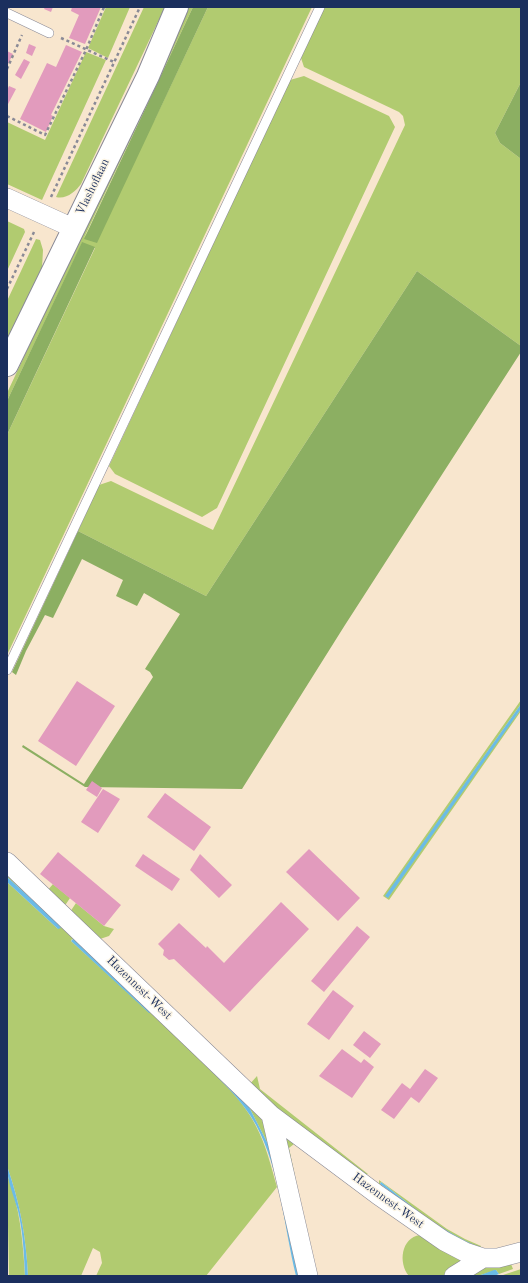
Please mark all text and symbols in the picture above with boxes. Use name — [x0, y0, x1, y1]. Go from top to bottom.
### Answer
street label: Vlashoflaan — [73, 157, 113, 217]
street label: Hazennest-West — [103, 953, 175, 1023]
street label: Hazennest-West — [349, 1170, 427, 1232]

